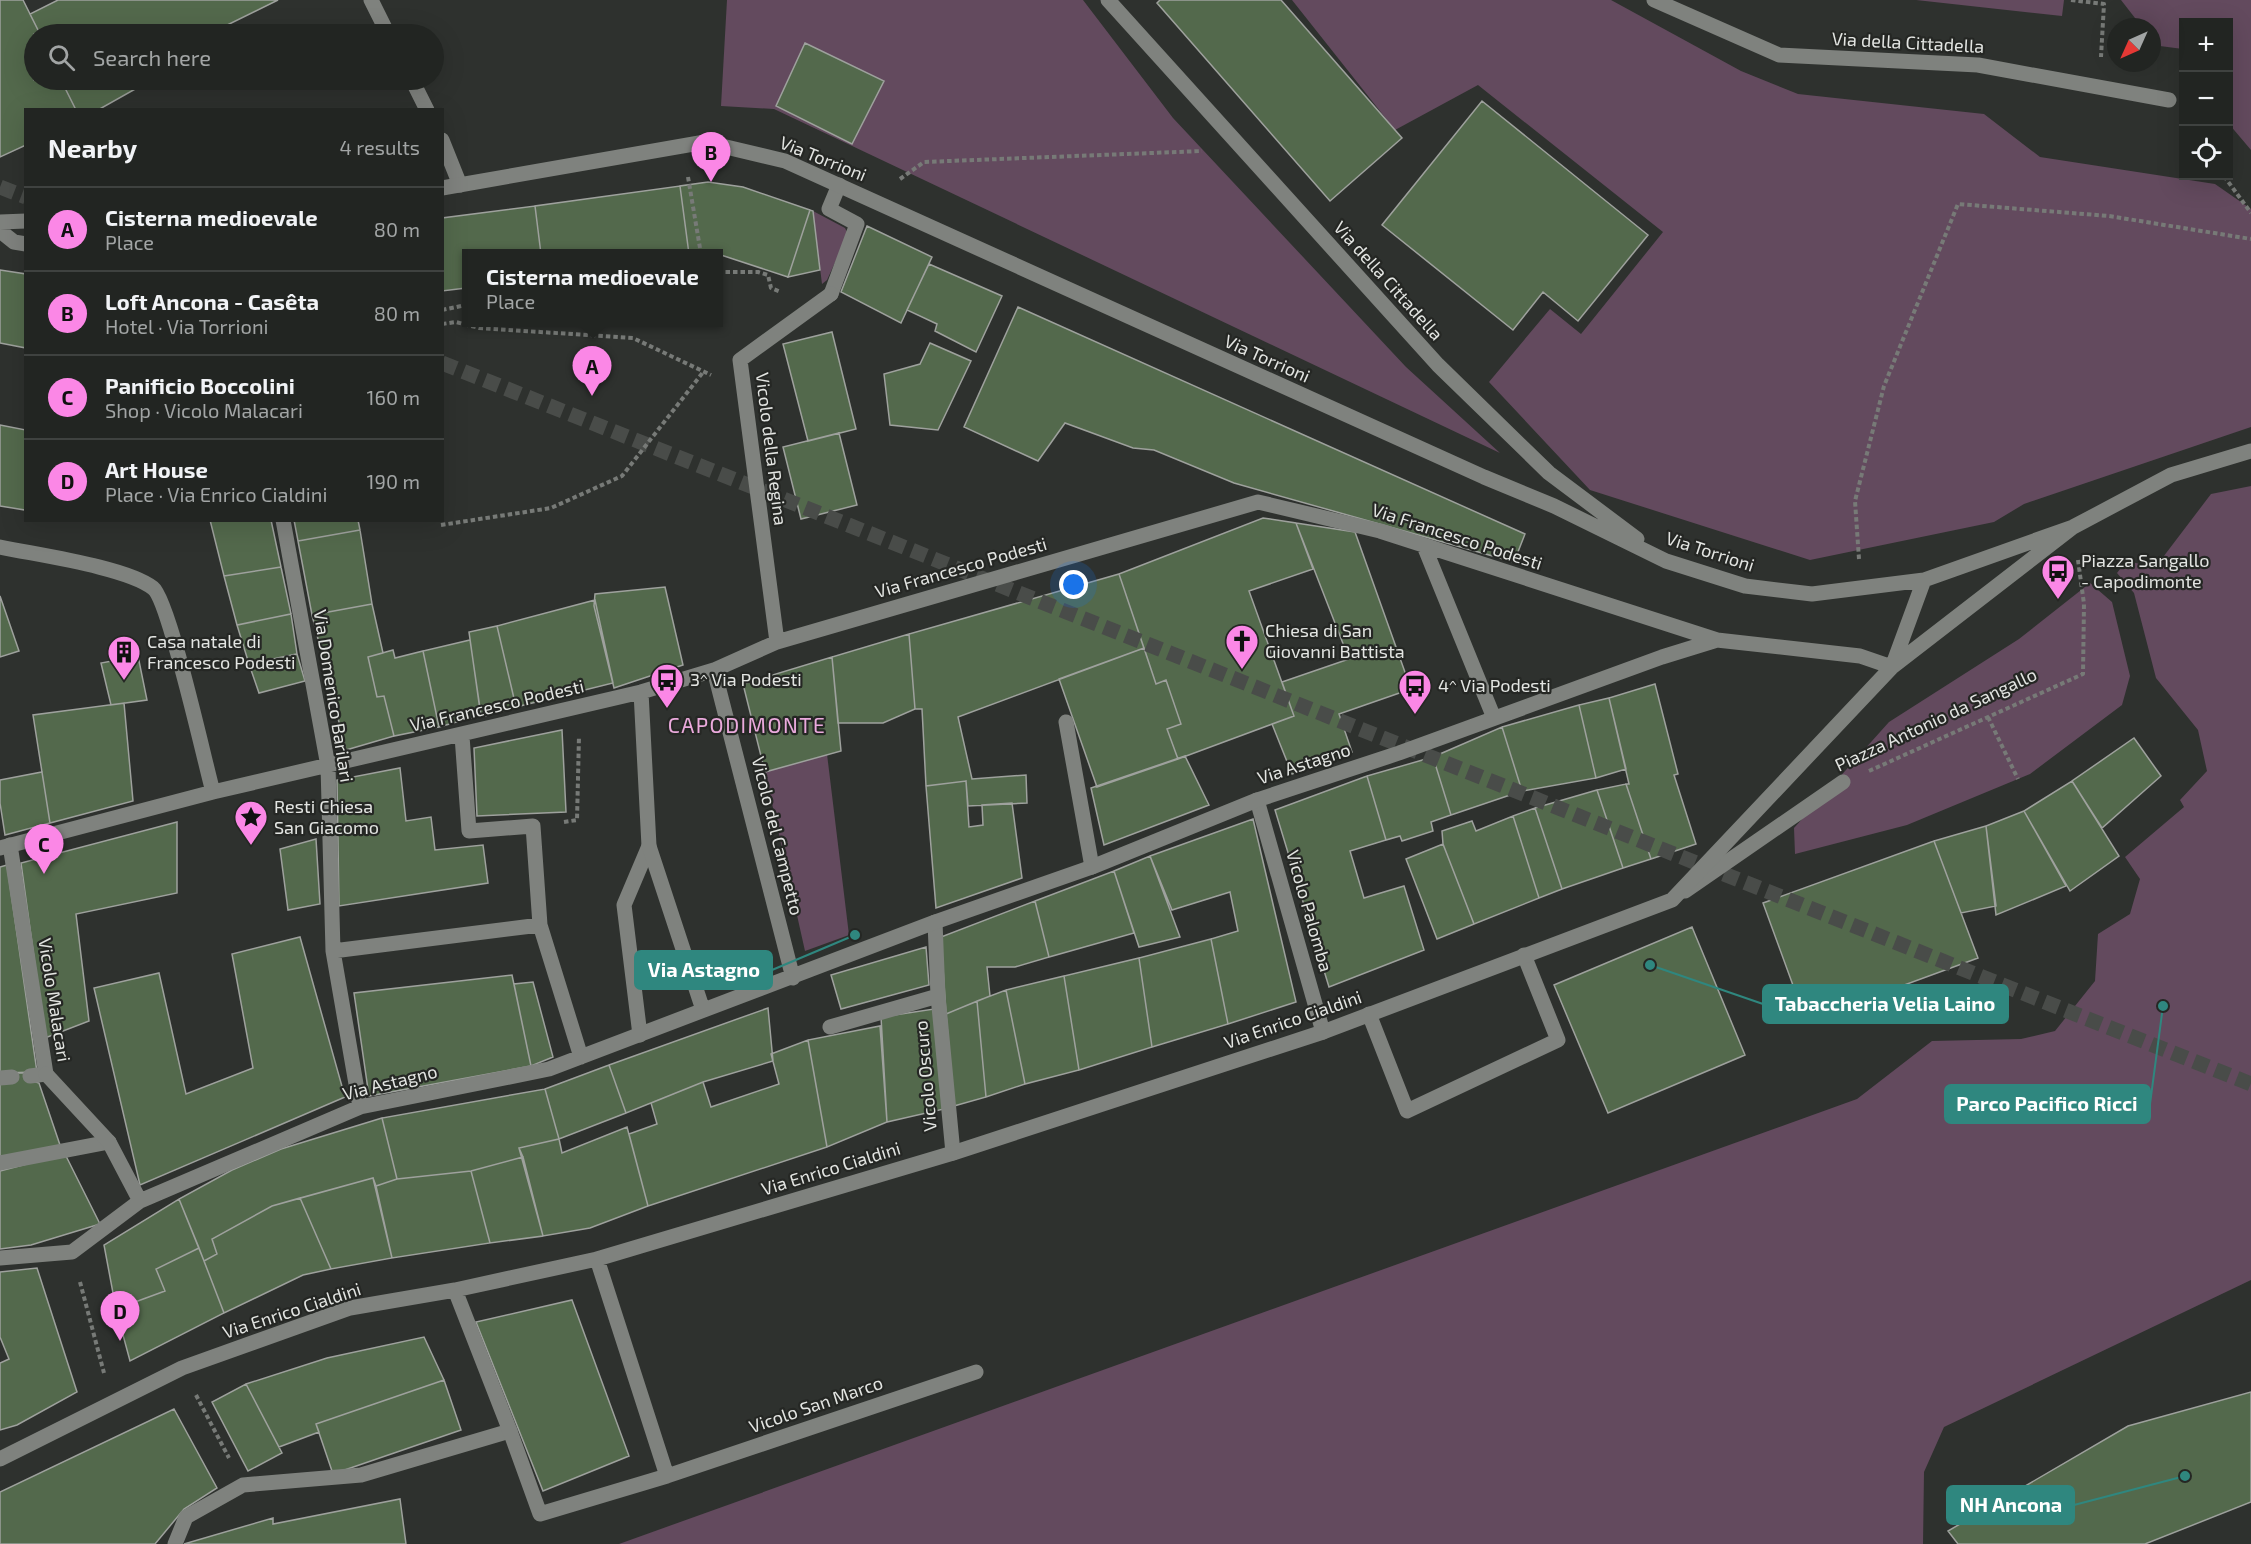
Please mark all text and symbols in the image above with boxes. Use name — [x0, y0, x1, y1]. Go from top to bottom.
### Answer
north arrow — [2107, 18, 2161, 72]
map controls — [2179, 18, 2233, 180]
button: + — [2179, 18, 2233, 72]
search box — [24, 24, 444, 90]
street label: Via della Cittadella — [1831, 27, 1985, 57]
icon: search — [45, 41, 78, 74]
text: Search here — [93, 44, 211, 70]
button: − — [2179, 72, 2233, 126]
button: locate — [2179, 126, 2233, 180]
street label: Via Torrioni — [777, 131, 870, 185]
text: Nearby — [48, 132, 137, 163]
pin: B — [692, 132, 730, 182]
text: 4 results — [340, 135, 420, 159]
text: Cisterna medioevale — [105, 204, 318, 230]
street label: Via della Cittadella — [1329, 216, 1448, 344]
text: A — [61, 217, 74, 241]
text: 80 m — [374, 217, 420, 241]
text: Place — [105, 230, 154, 254]
popup — [462, 249, 723, 327]
text: Cisterna medioevale — [486, 263, 699, 289]
text: Loft Ancona - Casêta — [105, 288, 319, 314]
text: Place — [486, 289, 535, 313]
text: B — [61, 301, 74, 325]
text: 80 m — [374, 301, 420, 325]
text: Hotel · Via Torrioni — [105, 314, 268, 338]
street label: Via Torrioni — [1221, 329, 1314, 387]
pin: A — [572, 346, 612, 396]
street label: Vicolo della Regina — [752, 371, 792, 527]
text: Panificio Boccolini — [105, 372, 295, 398]
text: C — [62, 385, 73, 409]
text: 160 m — [367, 385, 420, 409]
text: Shop · Vicolo Malacari — [105, 398, 303, 422]
text: Art House — [105, 456, 208, 482]
text: D — [61, 469, 74, 493]
text: 190 m — [367, 469, 420, 493]
text: Place · Via Enrico Cialdini — [105, 482, 327, 506]
street label: Via Francesco Podesti — [1369, 498, 1545, 574]
street label: Via Torrioni — [1663, 526, 1757, 576]
street label: Via Francesco Podesti — [872, 532, 1049, 602]
place label: Piazza Sangallo - Capodimonte — [2081, 549, 2209, 592]
bus stop icon: Piazza Sangallo - Capodimonte — [2040, 553, 2076, 600]
your location — [1059, 570, 1088, 599]
street label: Via Domenico Barilari — [309, 608, 358, 784]
place label: Chiesa di San Giovanni Battista — [1265, 619, 1405, 662]
church icon: Chiesa di San Giovanni Battista — [1224, 623, 1260, 670]
place label: Casa natale di Francesco Podesti — [147, 630, 296, 673]
building icon: Casa natale di Francesco Podesti — [106, 634, 142, 681]
bus stop icon: 3^ Via Podesti — [649, 662, 685, 709]
street label: Piazza Antonio da Sangallo — [1831, 663, 2040, 776]
place label: 3^ Via Podesti — [690, 668, 802, 690]
bus stop icon: 4^ Via Podesti — [1397, 668, 1433, 715]
street label: Via Francesco Podesti — [408, 674, 586, 736]
place label: 4^ Via Podesti — [1438, 674, 1551, 696]
district label: CAPODIMONTE — [668, 712, 826, 737]
street label: Via Astagno — [1254, 738, 1353, 788]
street label: Vicolo del Campetto — [748, 754, 808, 917]
place label: Resti Chiesa San Giacomo — [274, 795, 379, 838]
place icon: Resti Chiesa San Giacomo — [233, 799, 269, 846]
pin: C — [24, 824, 63, 874]
street label: Vicolo Palomba — [1282, 847, 1338, 974]
street label: Vicolo Malacari — [34, 936, 76, 1063]
callout: Via Astagno — [635, 951, 772, 989]
text: Via Astagno — [648, 957, 760, 981]
street label: Via Enrico Cialdini — [1221, 985, 1364, 1053]
callout: Tabaccheria Velia Laino — [1763, 985, 2008, 1023]
text: Tabaccheria Velia Laino — [1775, 991, 1995, 1015]
street label: Vicolo Oscuro — [909, 1020, 941, 1133]
street label: Via Astagno — [340, 1060, 439, 1104]
callout: Parco Pacifico Ricci — [1945, 1085, 2150, 1123]
text: Parco Pacifico Ricci — [1956, 1091, 2138, 1115]
street label: Via Enrico Cialdini — [759, 1136, 903, 1200]
street label: Via Enrico Cialdini — [220, 1277, 364, 1343]
pin: D — [100, 1292, 140, 1341]
street label: Vicolo San Marco — [746, 1371, 885, 1437]
callout: NH Ancona — [1947, 1486, 2074, 1524]
text: NH Ancona — [1960, 1492, 2062, 1516]

